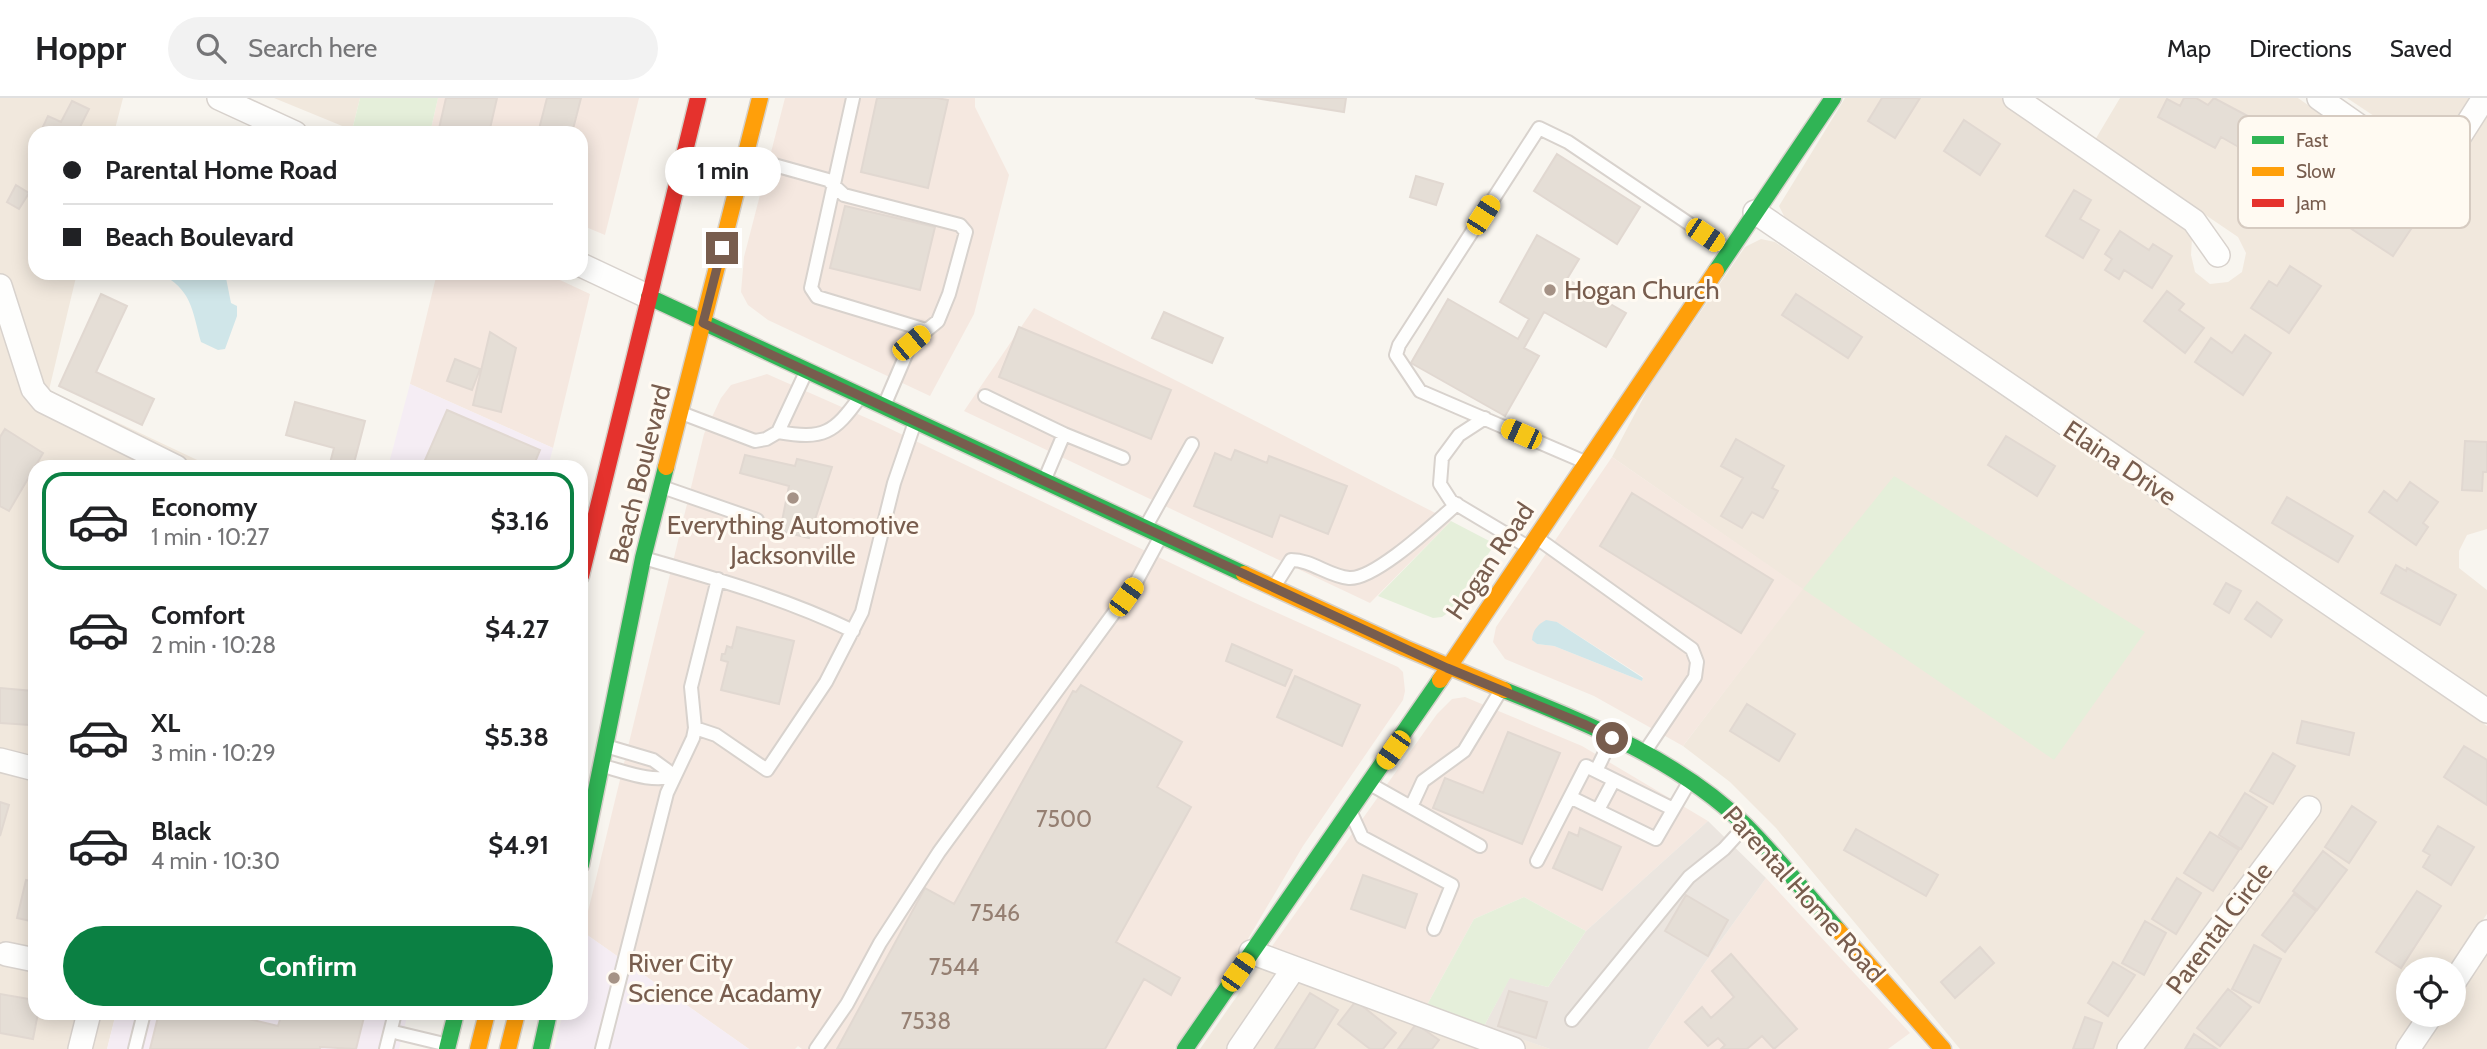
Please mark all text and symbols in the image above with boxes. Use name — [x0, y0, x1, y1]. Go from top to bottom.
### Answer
search box — [168, 17, 658, 80]
text: Hoppr — [35, 28, 126, 68]
icon: search — [192, 29, 230, 67]
text: Search here — [248, 32, 377, 64]
text: Map — [2167, 34, 2211, 63]
text: Directions — [2249, 34, 2352, 63]
text: Saved — [2390, 34, 2452, 63]
legend — [2238, 116, 2470, 228]
text: Fast — [2296, 129, 2329, 152]
callout: 1 min — [664, 146, 780, 195]
text: Parental Home Road — [105, 154, 337, 186]
text: 1 min — [697, 157, 749, 185]
text: Slow — [2296, 160, 2336, 183]
car — [1463, 192, 1504, 238]
text: Jam — [2295, 192, 2326, 215]
car — [1682, 215, 1729, 255]
text: Beach Boulevard — [105, 221, 294, 253]
route end — [706, 232, 738, 264]
place label: Hogan Church — [1564, 274, 1720, 306]
marker: Hogan Church — [1542, 282, 1558, 298]
car — [889, 321, 934, 365]
street label: Beach Boulevard — [602, 381, 678, 567]
street label: Elaina Drive — [2057, 413, 2183, 513]
car — [1498, 416, 1545, 452]
icon: car — [67, 490, 130, 553]
marker: Everything Automotive Jacksonville — [785, 490, 801, 506]
text: Economy — [151, 491, 257, 523]
street label: Hogan Road — [1439, 496, 1541, 626]
text: $3.16 — [490, 505, 549, 537]
place label: Everything Automotive Jacksonville — [667, 509, 919, 571]
text: 1 min · 10:27 — [151, 523, 269, 551]
car — [1106, 574, 1147, 620]
icon: car — [67, 598, 130, 661]
text: Comfort — [151, 599, 245, 631]
text: $4.27 — [485, 613, 549, 645]
text: 2 min · 10:28 — [151, 631, 276, 659]
icon: car — [67, 706, 130, 769]
text: XL — [151, 707, 180, 739]
text: $5.38 — [484, 721, 549, 753]
route start — [1596, 722, 1628, 754]
car — [1373, 727, 1414, 773]
text: 3 min · 10:29 — [151, 739, 276, 767]
street label: Parental Home Road — [1716, 799, 1892, 989]
house number: 7500 — [1036, 805, 1092, 833]
icon: car — [67, 814, 130, 877]
text: Black — [151, 815, 211, 847]
text: $4.91 — [488, 829, 549, 861]
text: 4 min · 10:30 — [151, 847, 280, 875]
street label: Parental Circle — [2159, 856, 2279, 1000]
house number: 7546 — [970, 899, 1020, 927]
button: Confirm — [63, 926, 553, 1006]
place label: River City Science Acadamy — [628, 947, 822, 1009]
car — [1218, 949, 1259, 995]
house number: 7544 — [929, 953, 979, 981]
map controls — [2396, 957, 2466, 1027]
button: locate — [2396, 957, 2466, 1027]
marker: River City Science Acadamy — [606, 970, 622, 986]
house number: 7538 — [901, 1007, 951, 1035]

